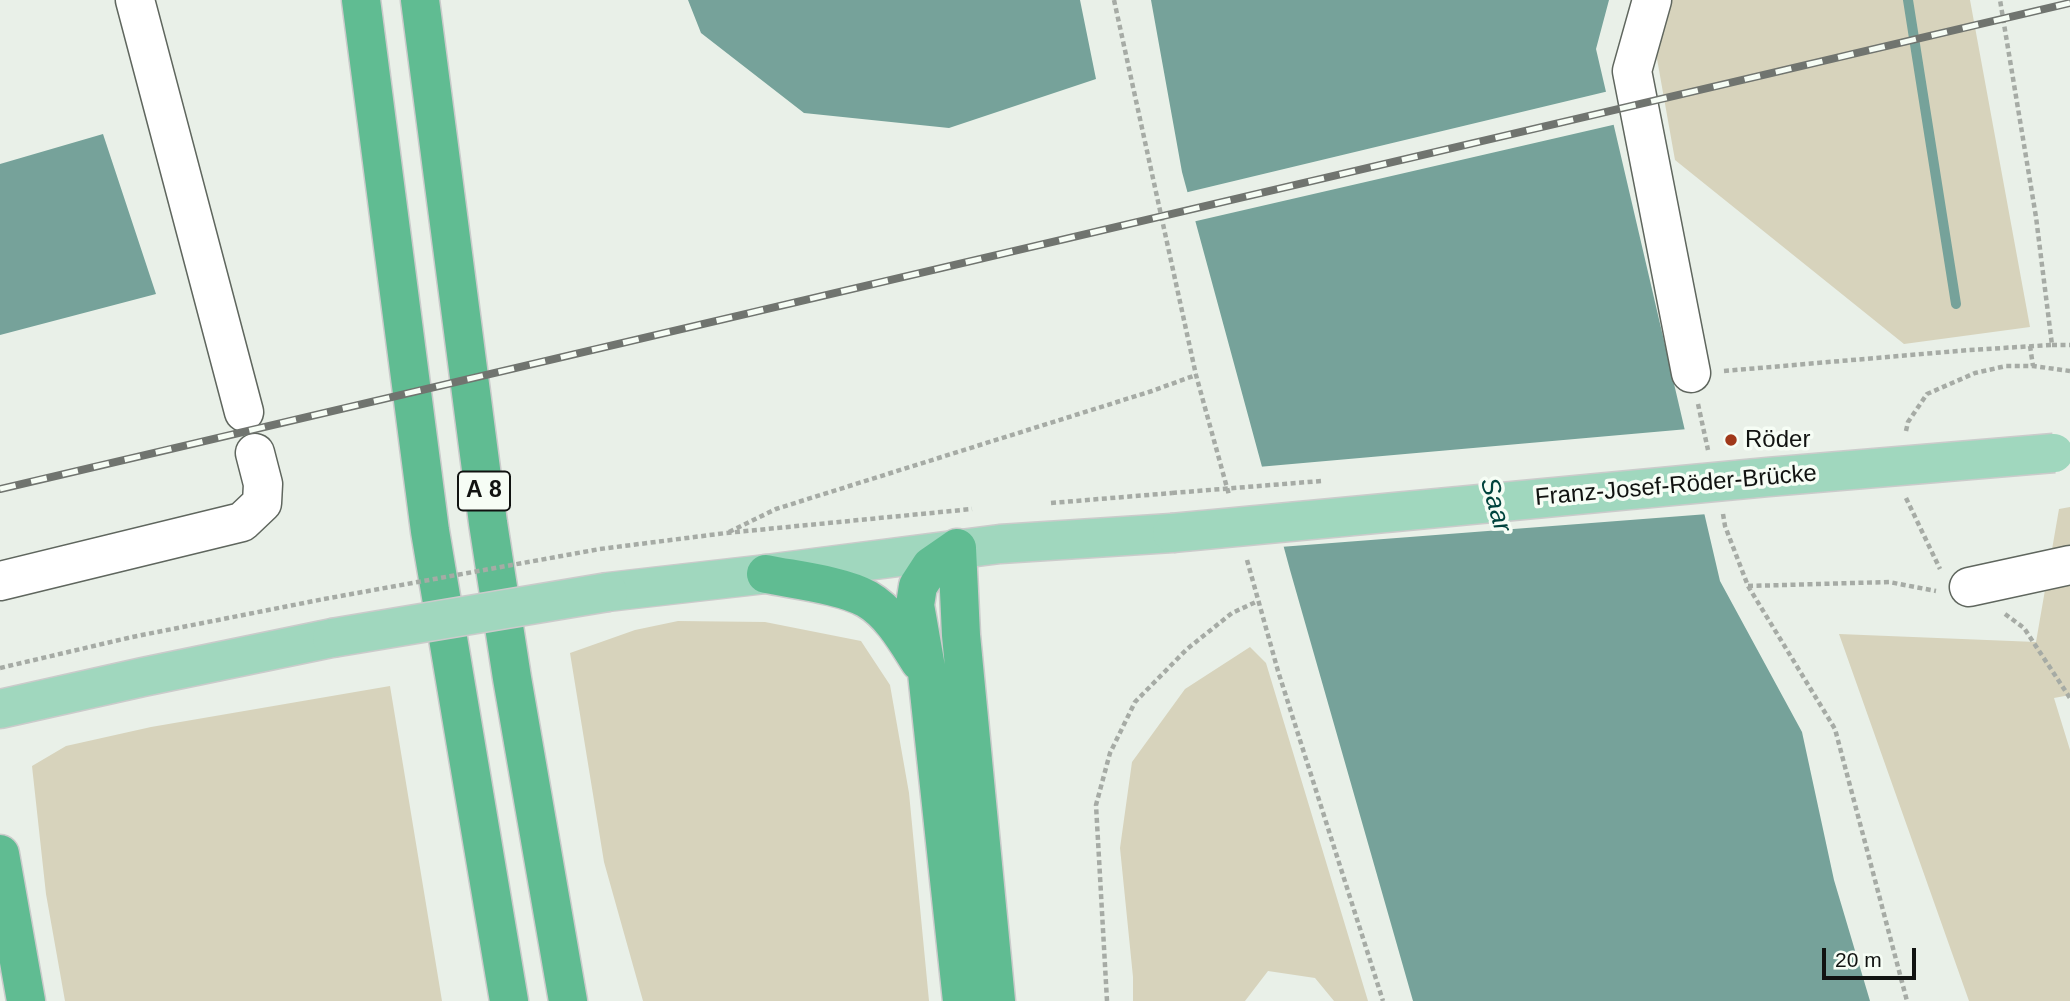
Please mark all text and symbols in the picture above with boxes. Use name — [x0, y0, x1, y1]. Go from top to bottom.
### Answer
place label: Röder — [1745, 426, 1810, 454]
marker: Röder — [1723, 432, 1739, 448]
street label: Franz-Josef-Röder-Brücke — [1534, 459, 1818, 513]
road number: A 8 — [458, 471, 510, 510]
water label: Saar — [1472, 474, 1518, 536]
scale bar — [1825, 934, 1920, 978]
text: 20 m — [1835, 948, 1882, 971]

